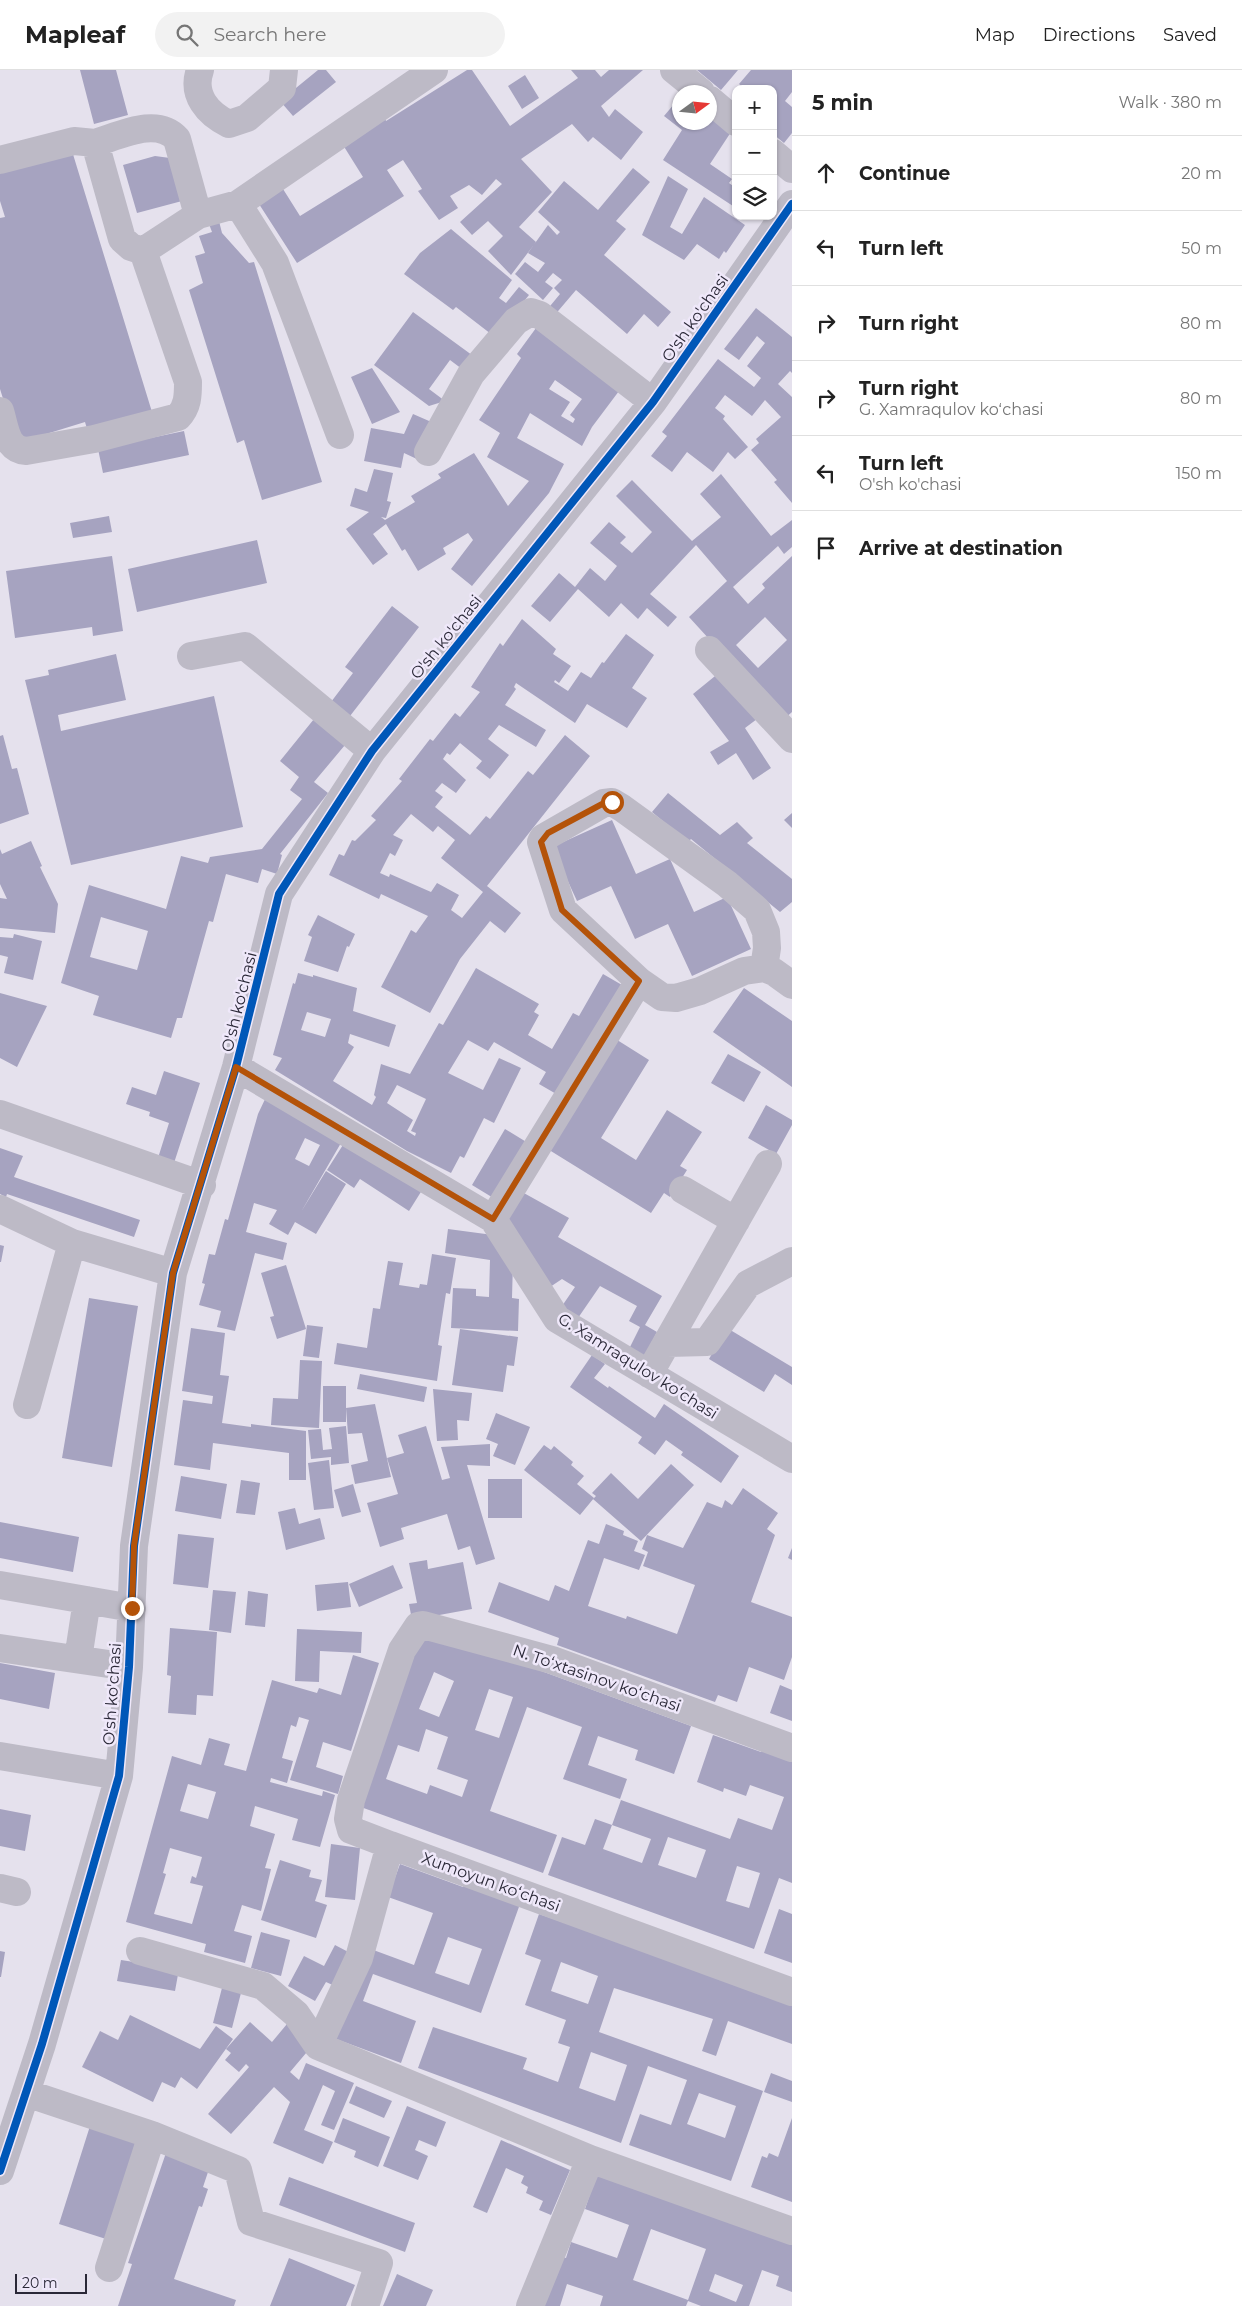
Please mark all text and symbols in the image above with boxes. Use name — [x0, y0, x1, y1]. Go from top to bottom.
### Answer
search box — [155, 12, 505, 57]
text: Mapleaf — [25, 20, 125, 49]
icon: search — [173, 21, 201, 49]
text: Search here — [213, 23, 326, 46]
text: Map — [975, 24, 1015, 46]
text: Directions — [1043, 24, 1135, 46]
text: Saved — [1163, 24, 1217, 46]
north arrow — [672, 85, 717, 130]
map controls — [732, 85, 777, 220]
button: + — [732, 85, 777, 130]
text: 5 min — [812, 90, 873, 115]
text: Walk · 380 m — [1118, 93, 1222, 112]
button: − — [732, 130, 777, 175]
icon: ahead — [812, 159, 840, 187]
text: Continue — [859, 162, 950, 185]
text: 20 m — [1181, 164, 1222, 183]
button: layers — [732, 175, 777, 220]
icon: left — [812, 234, 840, 262]
text: Turn left — [859, 237, 944, 260]
text: 50 m — [1181, 239, 1222, 258]
street label: O'sh ko'chasi — [658, 271, 732, 365]
icon: right — [812, 309, 840, 337]
text: Turn right — [859, 312, 959, 335]
text: 80 m — [1180, 314, 1222, 333]
text: Turn right — [859, 377, 959, 400]
icon: right — [812, 384, 840, 412]
text: 80 m — [1180, 389, 1222, 408]
text: G. Xamraqulov koʻchasi — [859, 400, 1044, 419]
text: Turn left — [859, 452, 944, 475]
icon: left — [812, 459, 840, 487]
text: 150 m — [1175, 464, 1222, 483]
text: O'sh ko'chasi — [859, 475, 961, 494]
icon: arrive — [812, 534, 840, 562]
text: Arrive at destination — [859, 537, 1063, 560]
street label: O'sh ko'chasi — [406, 591, 486, 683]
route start — [601, 791, 624, 814]
street label: O'sh ko'chasi — [217, 950, 261, 1054]
street label: G. Xamraqulov koʻchasi — [555, 1309, 721, 1423]
route end — [121, 1597, 144, 1620]
street label: N. Toʻxtasinov koʻchasi — [511, 1640, 683, 1716]
street label: O'sh ko'chasi — [99, 1642, 125, 1746]
street label: Xumoyun koʻchasi — [419, 1848, 563, 1916]
scale bar — [15, 2271, 88, 2294]
text: 20 m — [22, 2274, 58, 2292]

